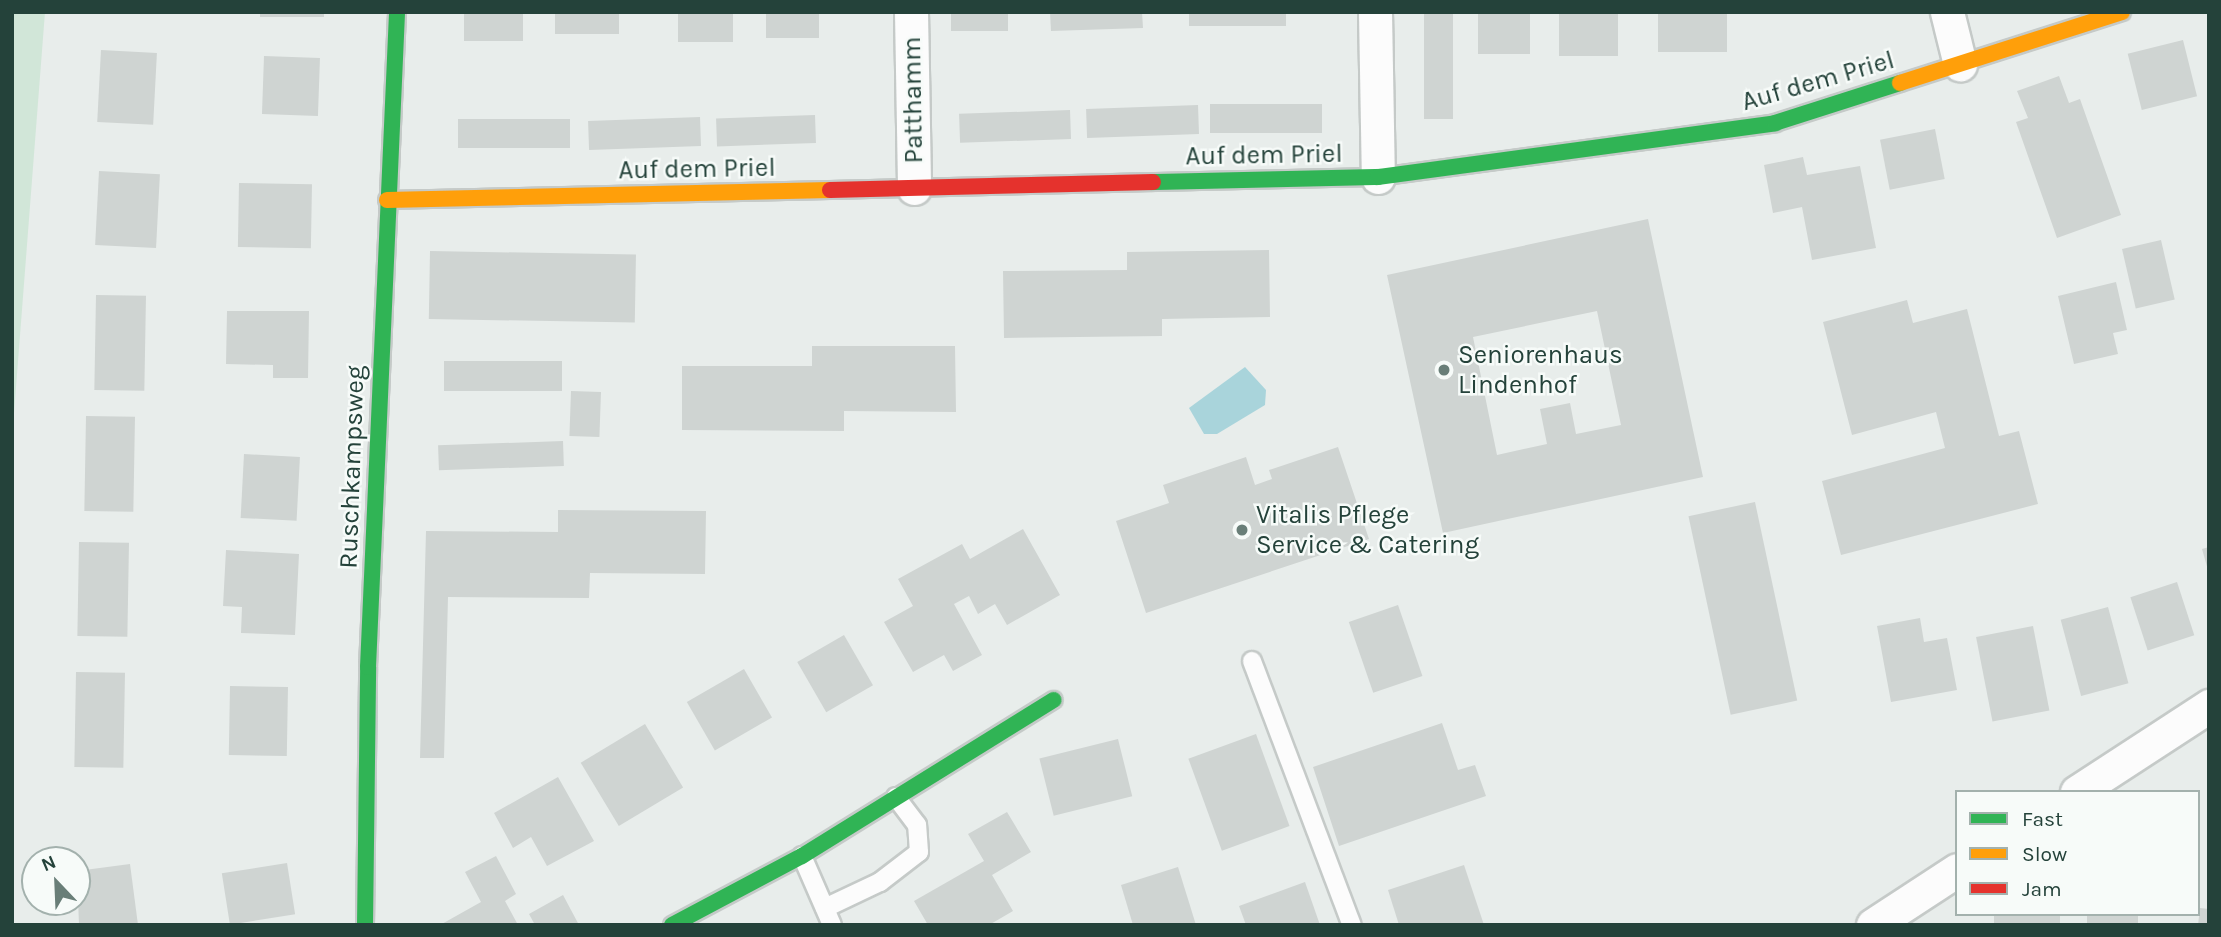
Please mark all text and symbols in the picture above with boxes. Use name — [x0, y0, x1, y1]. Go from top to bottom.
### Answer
street label: Patthamm — [896, 36, 930, 164]
street label: Auf dem Priel — [1738, 44, 1898, 118]
street label: Auf dem Priel — [1185, 138, 1343, 172]
street label: Auf dem Priel — [618, 152, 776, 186]
place label: Seniorenhaus Lindenhof — [1458, 339, 1623, 400]
marker: Seniorenhaus Lindenhof — [1436, 362, 1452, 378]
street label: Ruschkampsweg — [333, 365, 371, 569]
place label: Vitalis Pflege Service & Catering — [1256, 499, 1479, 560]
marker: Vitalis Pflege Service & Catering — [1234, 522, 1250, 538]
legend — [1955, 790, 2200, 916]
text: Fast — [2022, 807, 2063, 831]
text: Slow — [2022, 842, 2067, 866]
north arrow — [21, 846, 91, 916]
text: N — [38, 851, 59, 876]
text: Jam — [2022, 877, 2062, 901]

